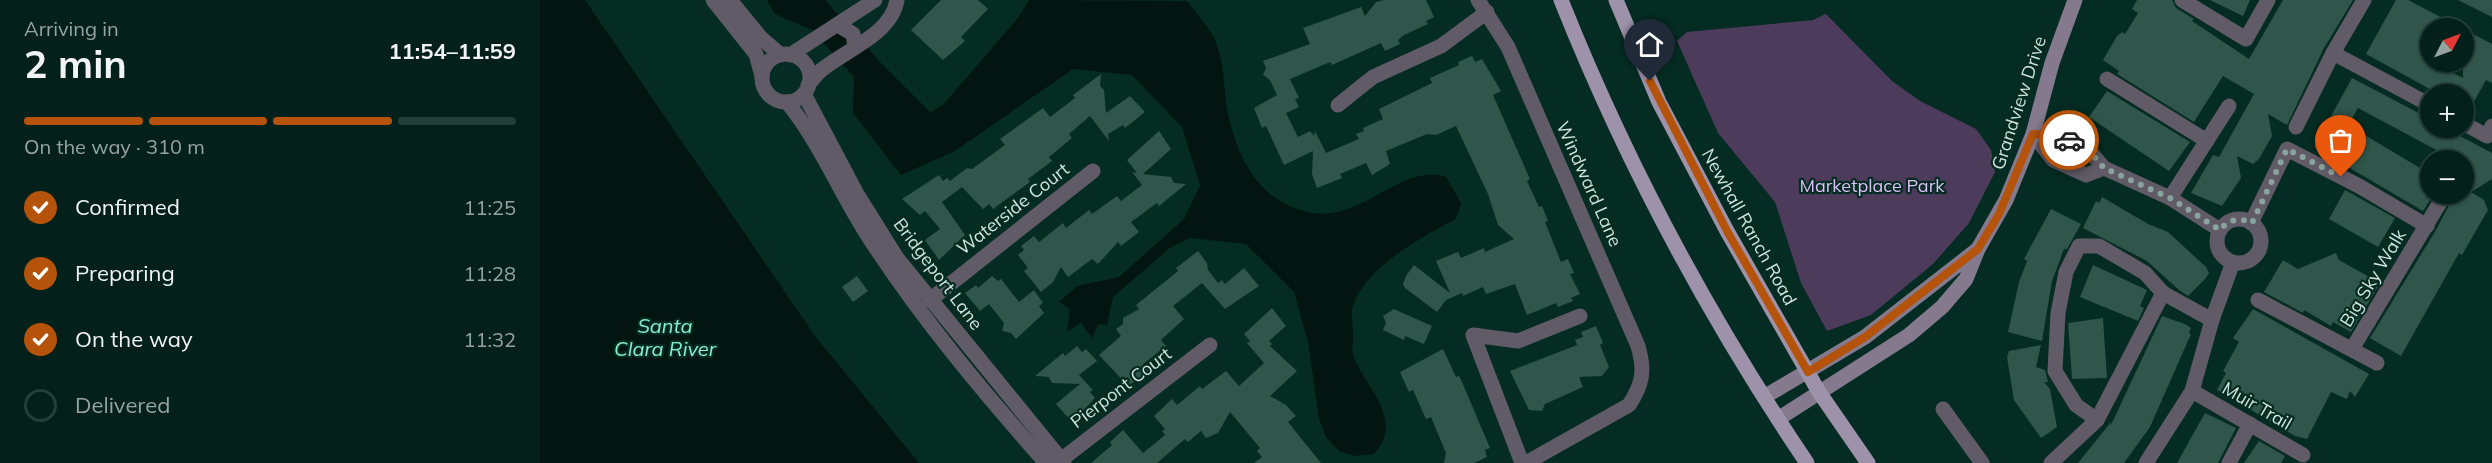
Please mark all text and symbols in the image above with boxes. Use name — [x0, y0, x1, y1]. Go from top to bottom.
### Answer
text: Arriving in — [24, 16, 119, 41]
north arrow — [2420, 18, 2474, 72]
map controls — [2420, 18, 2474, 204]
pin — [1624, 19, 1675, 81]
icon: home — [1633, 28, 1666, 61]
street label: Grandview Drive — [1986, 33, 2051, 173]
text: 11:54–11:59 — [388, 37, 516, 65]
text: 2 min — [24, 39, 127, 88]
button: + — [2420, 84, 2474, 138]
courier — [2039, 110, 2099, 170]
pin — [2315, 115, 2366, 177]
street label: Windward Lane — [1552, 118, 1627, 250]
icon: car — [2053, 124, 2086, 157]
icon: bag — [2324, 124, 2357, 157]
text: On the way · 310 m — [24, 134, 205, 159]
street label: Newhall Ranch Road — [1697, 144, 1802, 309]
button: − — [2420, 150, 2474, 204]
street label: Waterside Court — [952, 158, 1074, 260]
park label: Marketplace Park — [1800, 174, 1945, 197]
icon: check — [24, 191, 57, 224]
text: Confirmed — [75, 193, 180, 221]
text: 11:25 — [463, 195, 516, 220]
street label: Bridgeport Lane — [889, 213, 988, 334]
street label: Big Sky Walk — [2334, 224, 2411, 331]
icon: check — [24, 257, 57, 290]
text: Preparing — [75, 259, 175, 287]
text: 11:28 — [463, 261, 516, 286]
water label: Santa Clara River — [614, 313, 717, 361]
icon: check — [24, 323, 57, 356]
text: On the way — [75, 325, 193, 353]
text: 11:32 — [463, 327, 516, 352]
street label: Pierpont Court — [1066, 342, 1176, 433]
street label: Muir Trail — [2218, 376, 2296, 435]
text: Delivered — [75, 391, 170, 419]

